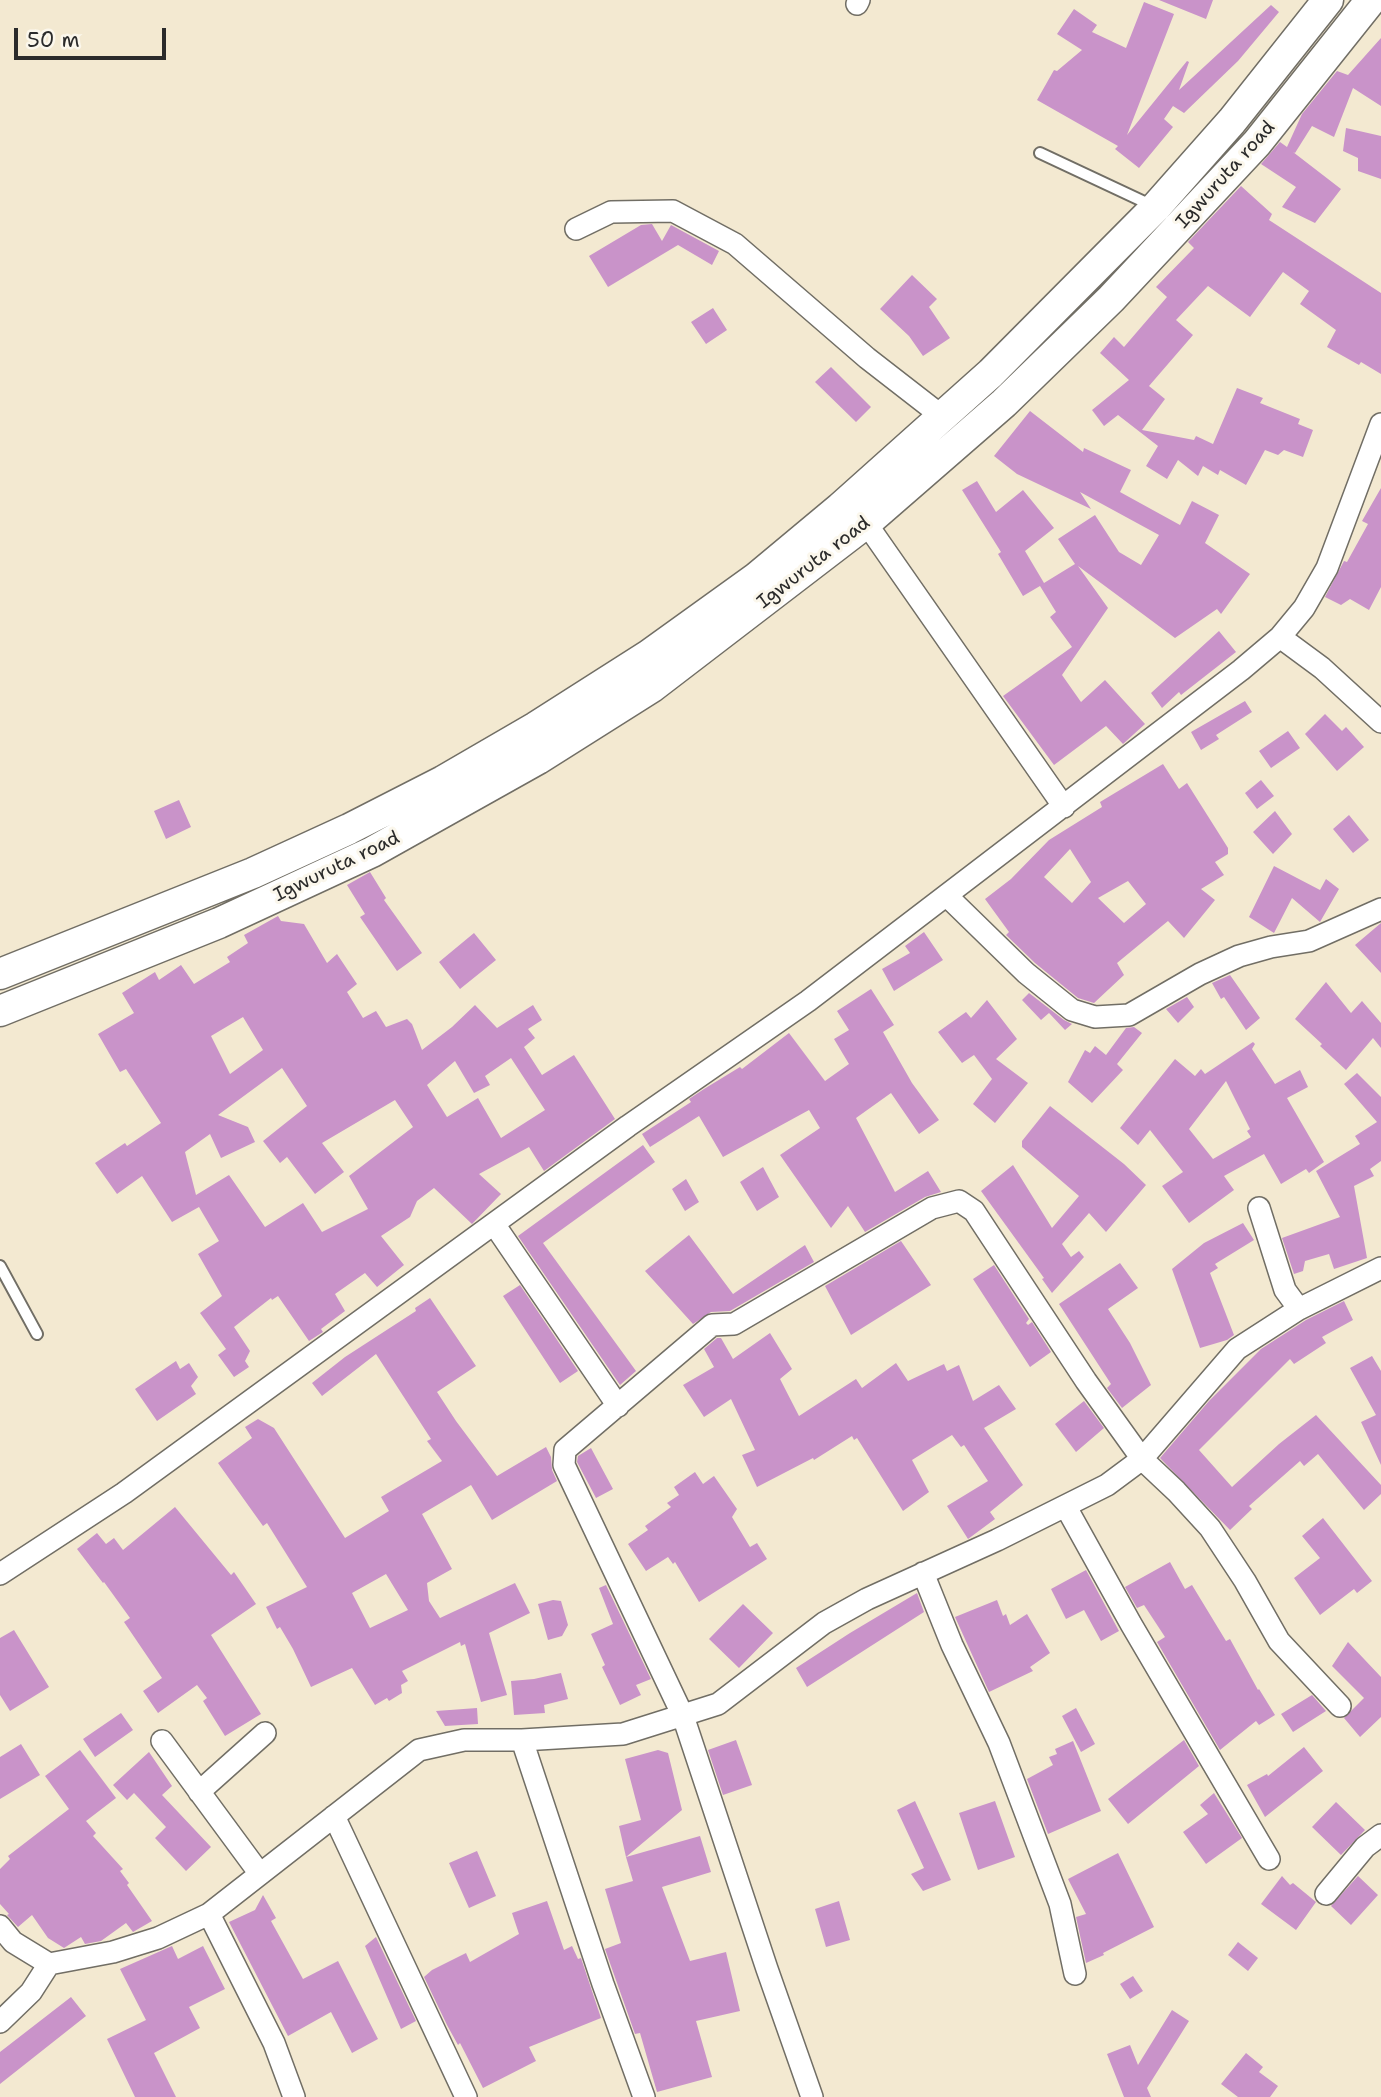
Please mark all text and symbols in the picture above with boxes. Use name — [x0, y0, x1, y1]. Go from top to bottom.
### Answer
scale bar — [18, 14, 170, 58]
text: 50 m — [27, 26, 80, 54]
street label: Igwuruta road — [1172, 116, 1280, 234]
street label: Igwuruta road — [753, 512, 875, 614]
street label: Igwuruta road — [270, 827, 404, 907]

